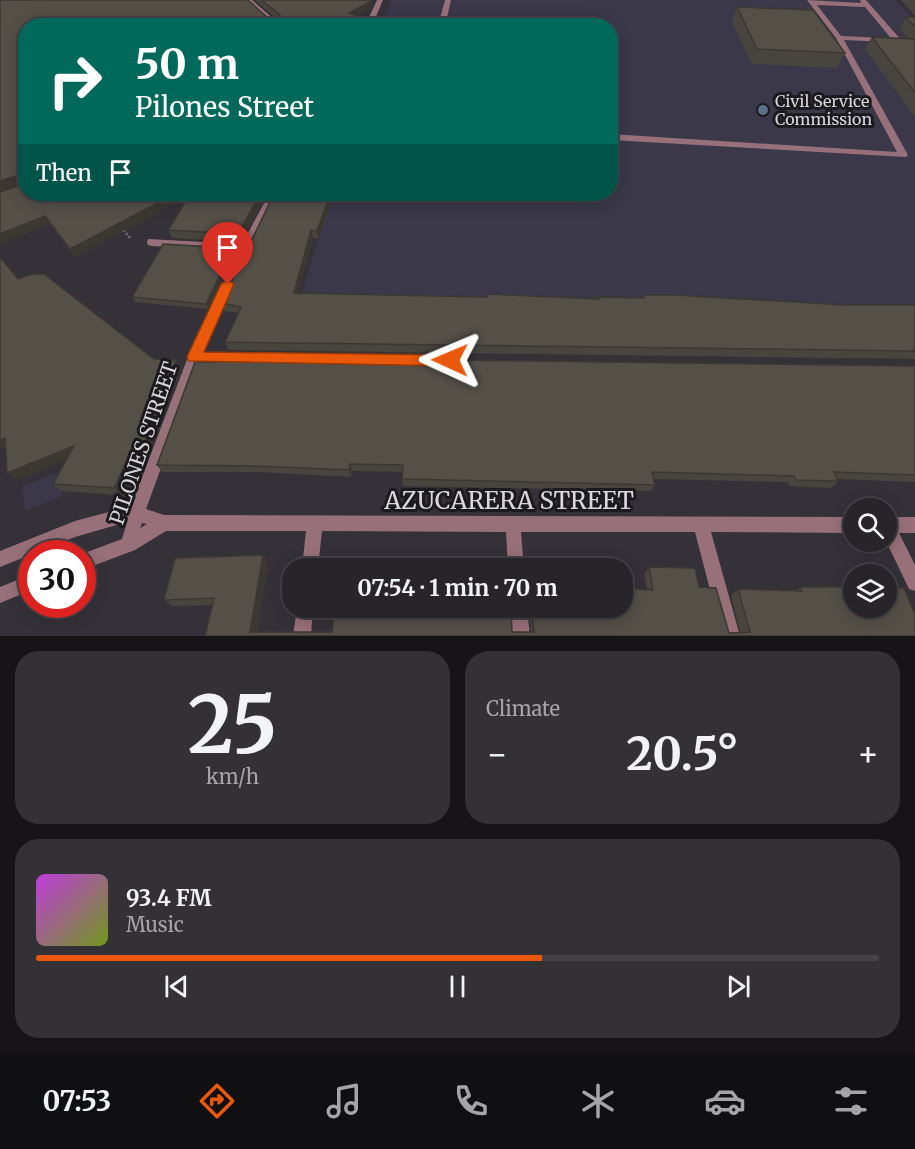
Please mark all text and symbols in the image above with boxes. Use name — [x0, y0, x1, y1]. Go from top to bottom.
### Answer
text: 50 m — [135, 38, 239, 90]
icon: right — [36, 42, 114, 120]
text: Pilones Street — [135, 90, 314, 124]
place label: Civil Service Commission — [775, 91, 872, 129]
marker: Civil Service Commission — [756, 103, 770, 117]
icon: arrive — [104, 156, 137, 189]
text: Then — [36, 159, 92, 187]
pin — [202, 222, 253, 284]
icon: arrive — [211, 231, 244, 264]
position arrow — [418, 328, 482, 392]
street label: PILONES STREET — [103, 358, 183, 528]
street label: AZUCARERA STREET — [383, 485, 634, 516]
map controls — [843, 498, 897, 618]
button: search — [843, 498, 897, 552]
speed limit sign: 30 — [18, 540, 96, 618]
button: layers — [843, 564, 897, 618]
text: 07:54 · 1 min · 70 m — [357, 574, 558, 602]
text: 25 — [188, 676, 277, 774]
text: Climate — [486, 696, 560, 721]
text: 20.5° — [626, 726, 739, 782]
text: − — [486, 734, 508, 775]
text: + — [857, 734, 879, 775]
text: km/h — [206, 764, 259, 789]
text: 93.4 FM — [126, 884, 212, 912]
text: Music — [126, 912, 184, 937]
icon: previous — [160, 970, 193, 1003]
icon: pause — [441, 970, 474, 1003]
icon: next — [722, 970, 755, 1003]
icon: directions — [196, 1080, 238, 1122]
icon: music — [323, 1080, 365, 1122]
icon: phone — [450, 1080, 492, 1122]
icon: climate — [577, 1080, 619, 1122]
icon: car — [704, 1080, 746, 1122]
icon: filters — [830, 1080, 872, 1122]
text: 07:53 — [42, 1084, 111, 1118]

